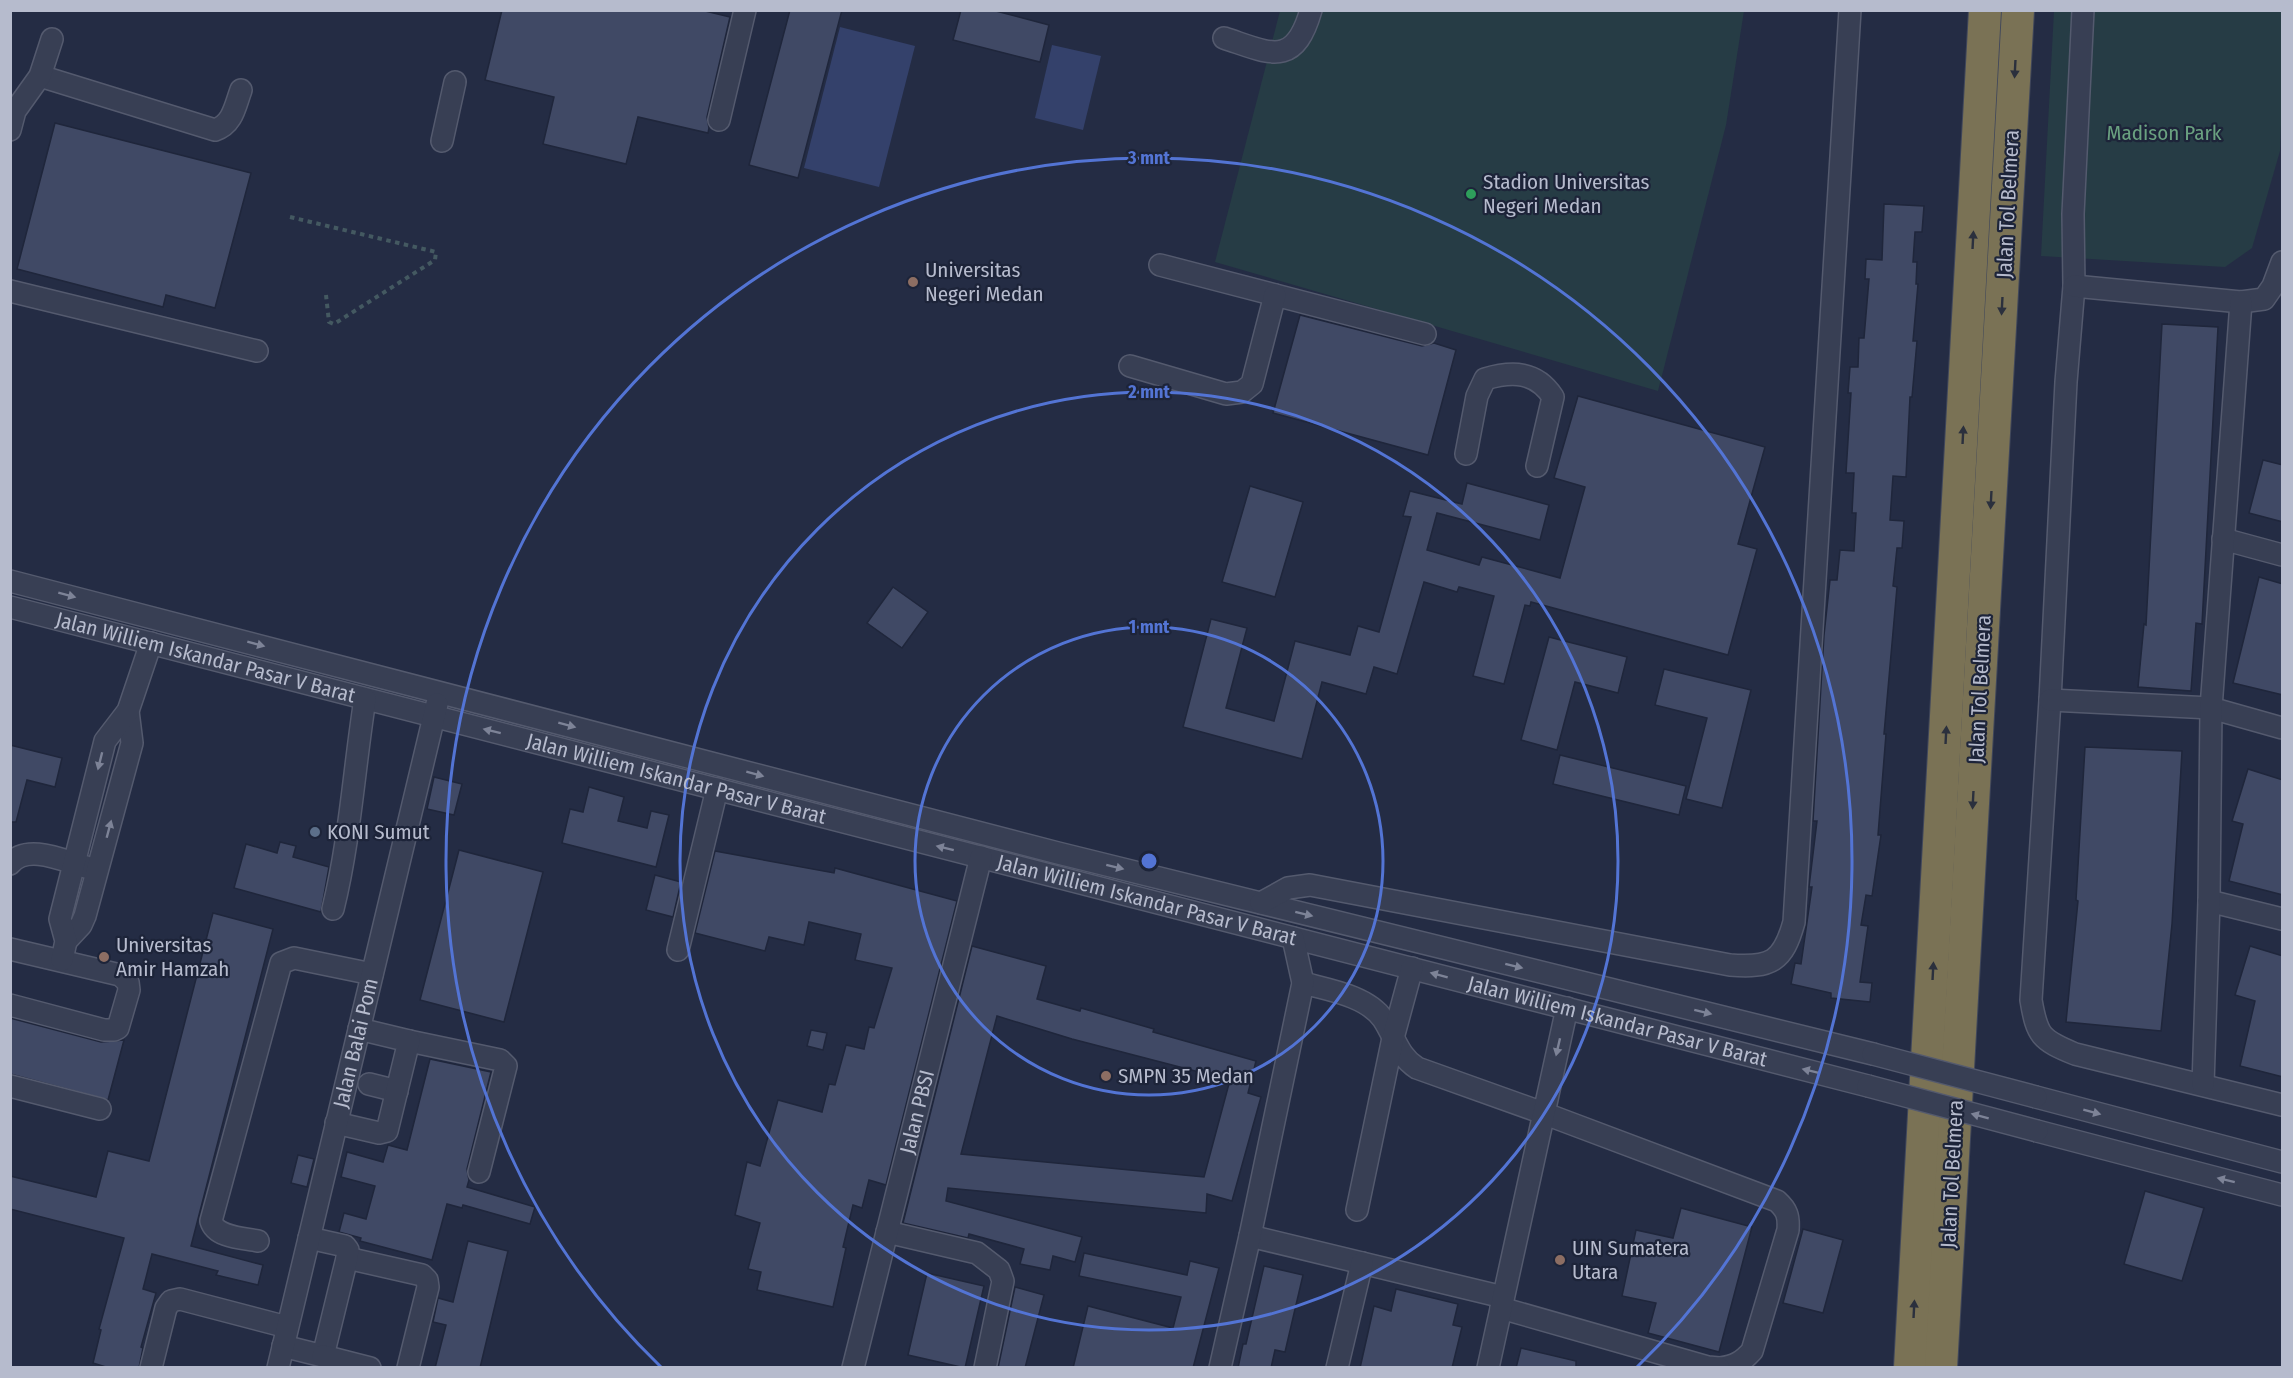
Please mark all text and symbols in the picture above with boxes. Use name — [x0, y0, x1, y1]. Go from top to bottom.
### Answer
one-way arrow — [2011, 59, 2020, 78]
park label: Madison Park — [2106, 120, 2222, 146]
street label: Jalan Tol Belmera — [1991, 129, 2025, 279]
text: 3 mnt — [1127, 147, 1171, 169]
place label: Stadion Universitas Negeri Medan — [1483, 169, 1650, 219]
marker: Stadion Universitas Negeri Medan — [1464, 187, 1478, 201]
one-way arrow — [1968, 231, 1978, 250]
place label: Universitas Negeri Medan — [925, 257, 1044, 307]
marker: Universitas Negeri Medan — [906, 275, 920, 289]
one-way arrow — [1998, 296, 2007, 315]
text: 2 mnt — [1127, 381, 1170, 403]
one-way arrow — [1958, 426, 1967, 445]
one-way arrow — [1986, 491, 1996, 510]
one-way arrow — [58, 591, 76, 601]
street label: Jalan Williem Iskandar Pasar V Barat — [53, 606, 358, 709]
street label: Jalan Tol Belmera — [1963, 614, 1997, 764]
text: 1 mnt — [1129, 616, 1170, 638]
one-way arrow — [247, 640, 265, 650]
one-way arrow — [558, 721, 576, 730]
one-way arrow — [1941, 725, 1951, 744]
one-way arrow — [483, 726, 501, 736]
street label: Jalan Williem Iskandar Pasar V Barat — [524, 728, 829, 830]
one-way arrow — [95, 752, 105, 770]
one-way arrow — [746, 770, 764, 779]
one-way arrow — [1969, 790, 1978, 809]
place label: KONI Sumut — [327, 819, 430, 845]
one-way arrow — [105, 820, 114, 838]
marker: KONI Sumut — [308, 825, 322, 839]
one-way arrow — [936, 843, 954, 853]
street label: Jalan Williem Iskandar Pasar V Barat — [994, 849, 1300, 951]
centre of rings — [1139, 851, 1159, 871]
one-way arrow — [1106, 862, 1124, 872]
one-way arrow — [1295, 910, 1313, 919]
place label: Universitas Amir Hamzah — [116, 932, 229, 982]
marker: Universitas Amir Hamzah — [97, 950, 111, 964]
one-way arrow — [1505, 961, 1523, 971]
one-way arrow — [1928, 962, 1937, 981]
one-way arrow — [1430, 970, 1448, 980]
street label: Jalan Williem Iskandar Pasar V Barat — [1465, 970, 1770, 1073]
street label: Jalan Balai Pom — [328, 976, 384, 1111]
one-way arrow — [1694, 1008, 1712, 1018]
one-way arrow — [1552, 1038, 1562, 1056]
place label: SMPN 35 Medan — [1118, 1063, 1254, 1089]
one-way arrow — [1802, 1066, 1820, 1076]
street label: Jalan PBSI — [894, 1067, 940, 1157]
marker: SMPN 35 Medan — [1099, 1069, 1113, 1083]
street label: Jalan Tol Belmera — [1935, 1099, 1969, 1249]
one-way arrow — [2083, 1107, 2102, 1117]
one-way arrow — [1971, 1111, 1989, 1120]
one-way arrow — [2217, 1175, 2235, 1185]
place label: UIN Sumatera Utara — [1572, 1235, 1689, 1285]
marker: UIN Sumatera Utara — [1553, 1253, 1567, 1267]
one-way arrow — [1909, 1300, 1918, 1319]

